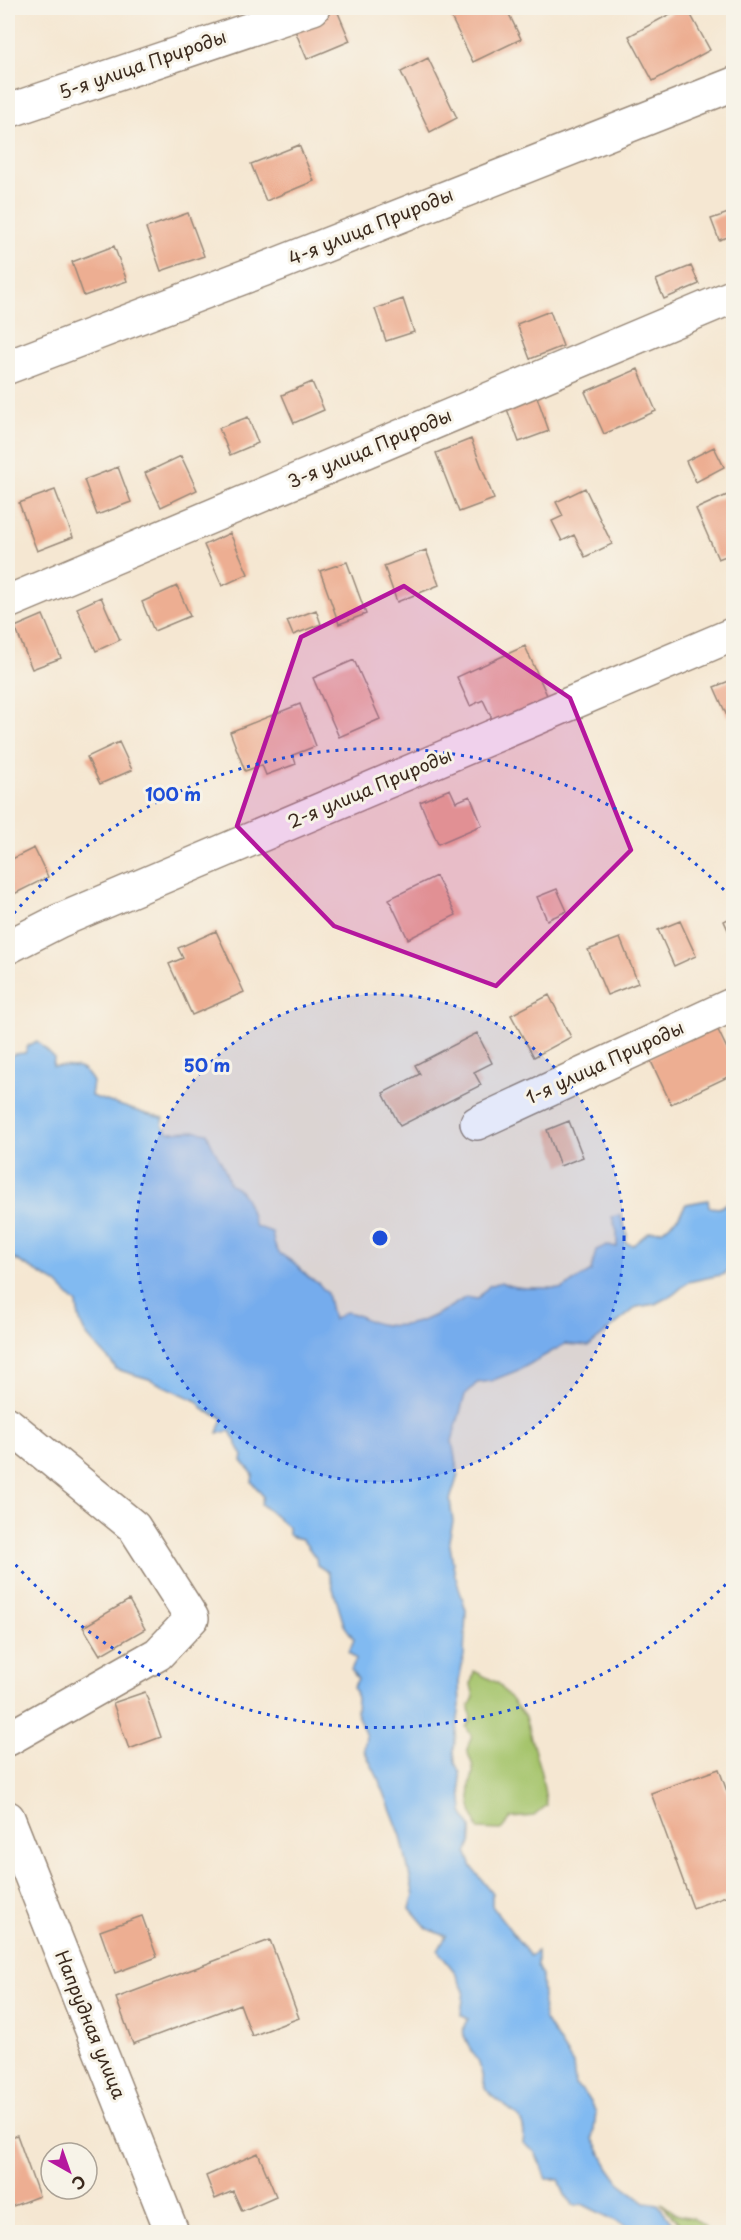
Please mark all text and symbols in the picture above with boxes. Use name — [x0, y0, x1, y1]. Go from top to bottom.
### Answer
street label: 5-я улица Природы — [55, 22, 230, 105]
street label: 4-я улица Природы — [284, 180, 457, 271]
street label: 3-я улица Природы — [283, 401, 456, 494]
street label: 2-я улица Природы — [283, 741, 456, 834]
text: 100 m — [145, 780, 201, 807]
street label: 1-я улица Природы — [521, 1013, 688, 1110]
text: 50 m — [184, 1051, 230, 1078]
centre of rings — [370, 1228, 390, 1248]
street label: Напрудная улица — [49, 1946, 134, 2103]
north arrow — [39, 2141, 99, 2201]
text: С — [67, 2170, 92, 2196]

